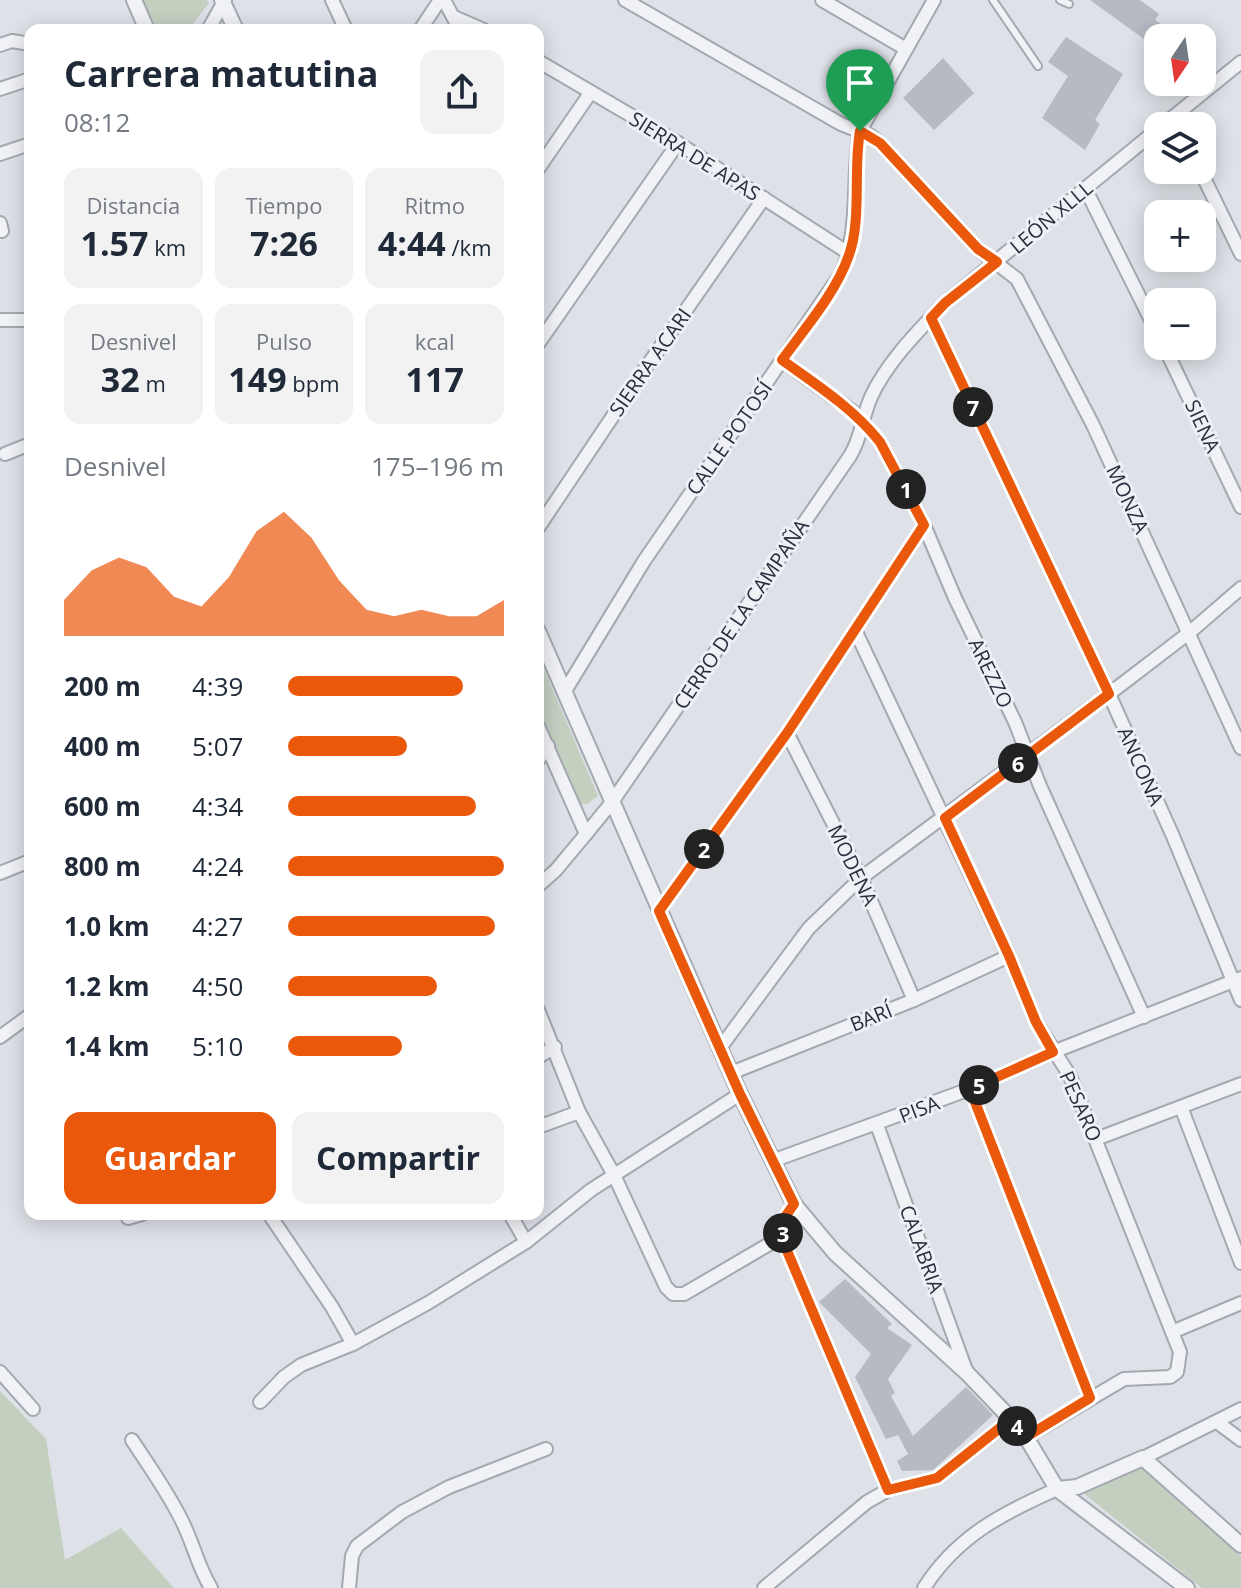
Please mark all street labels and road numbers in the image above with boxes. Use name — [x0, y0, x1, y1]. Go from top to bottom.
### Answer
street label: SIERRA DE APAS — [625, 105, 765, 207]
street label: LEÓN XLLL — [1004, 174, 1098, 260]
street label: SIERRA ACARI — [603, 303, 697, 421]
street label: CALLE POTOSÍ — [680, 375, 778, 500]
street label: SIENA — [1179, 395, 1227, 457]
street label: MONZA — [1100, 460, 1156, 538]
street label: CERRO DE LA CAMPAÑA — [667, 513, 815, 714]
street label: AREZZO — [963, 634, 1019, 712]
street label: ANCONA — [1112, 722, 1170, 810]
street label: MODENA — [822, 820, 884, 910]
street label: BARÍ — [846, 996, 897, 1038]
street label: PESARO — [1053, 1066, 1109, 1146]
street label: PISA — [895, 1089, 943, 1129]
street label: CALABRIA — [894, 1201, 951, 1297]

